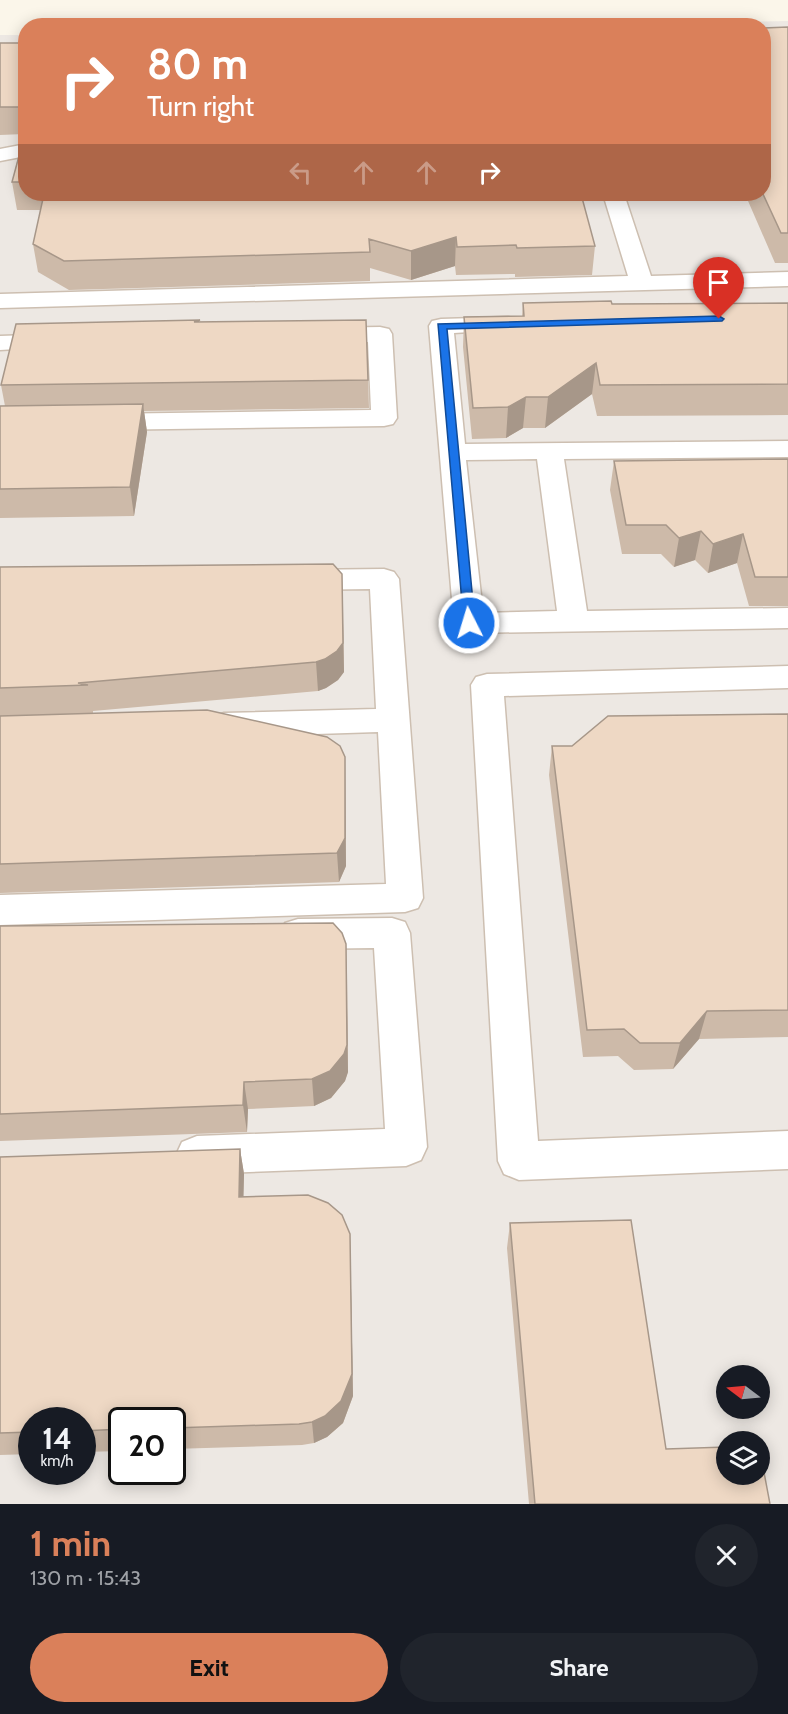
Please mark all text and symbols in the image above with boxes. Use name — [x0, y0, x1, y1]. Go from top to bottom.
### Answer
text: 80 m — [147, 38, 248, 90]
icon: right — [48, 42, 126, 120]
text: Turn right — [147, 90, 254, 123]
icon: left — [284, 156, 317, 189]
icon: ahead — [347, 156, 380, 189]
icon: ahead — [410, 156, 443, 189]
icon: right — [473, 156, 506, 189]
pin — [693, 257, 744, 319]
icon: arrive — [702, 266, 735, 299]
position arrow — [437, 591, 501, 655]
north arrow — [716, 1365, 770, 1419]
map controls — [716, 1365, 770, 1485]
speed limit sign: 20 — [108, 1407, 186, 1485]
text: 14 — [42, 1420, 72, 1457]
button: layers — [716, 1431, 770, 1485]
text: km/h — [41, 1452, 73, 1470]
text: 1 min — [30, 1521, 111, 1565]
button: close — [695, 1524, 758, 1587]
text: 130 m · 15:43 — [30, 1566, 141, 1590]
button: Exit — [30, 1633, 388, 1702]
button: Share — [400, 1633, 758, 1702]

